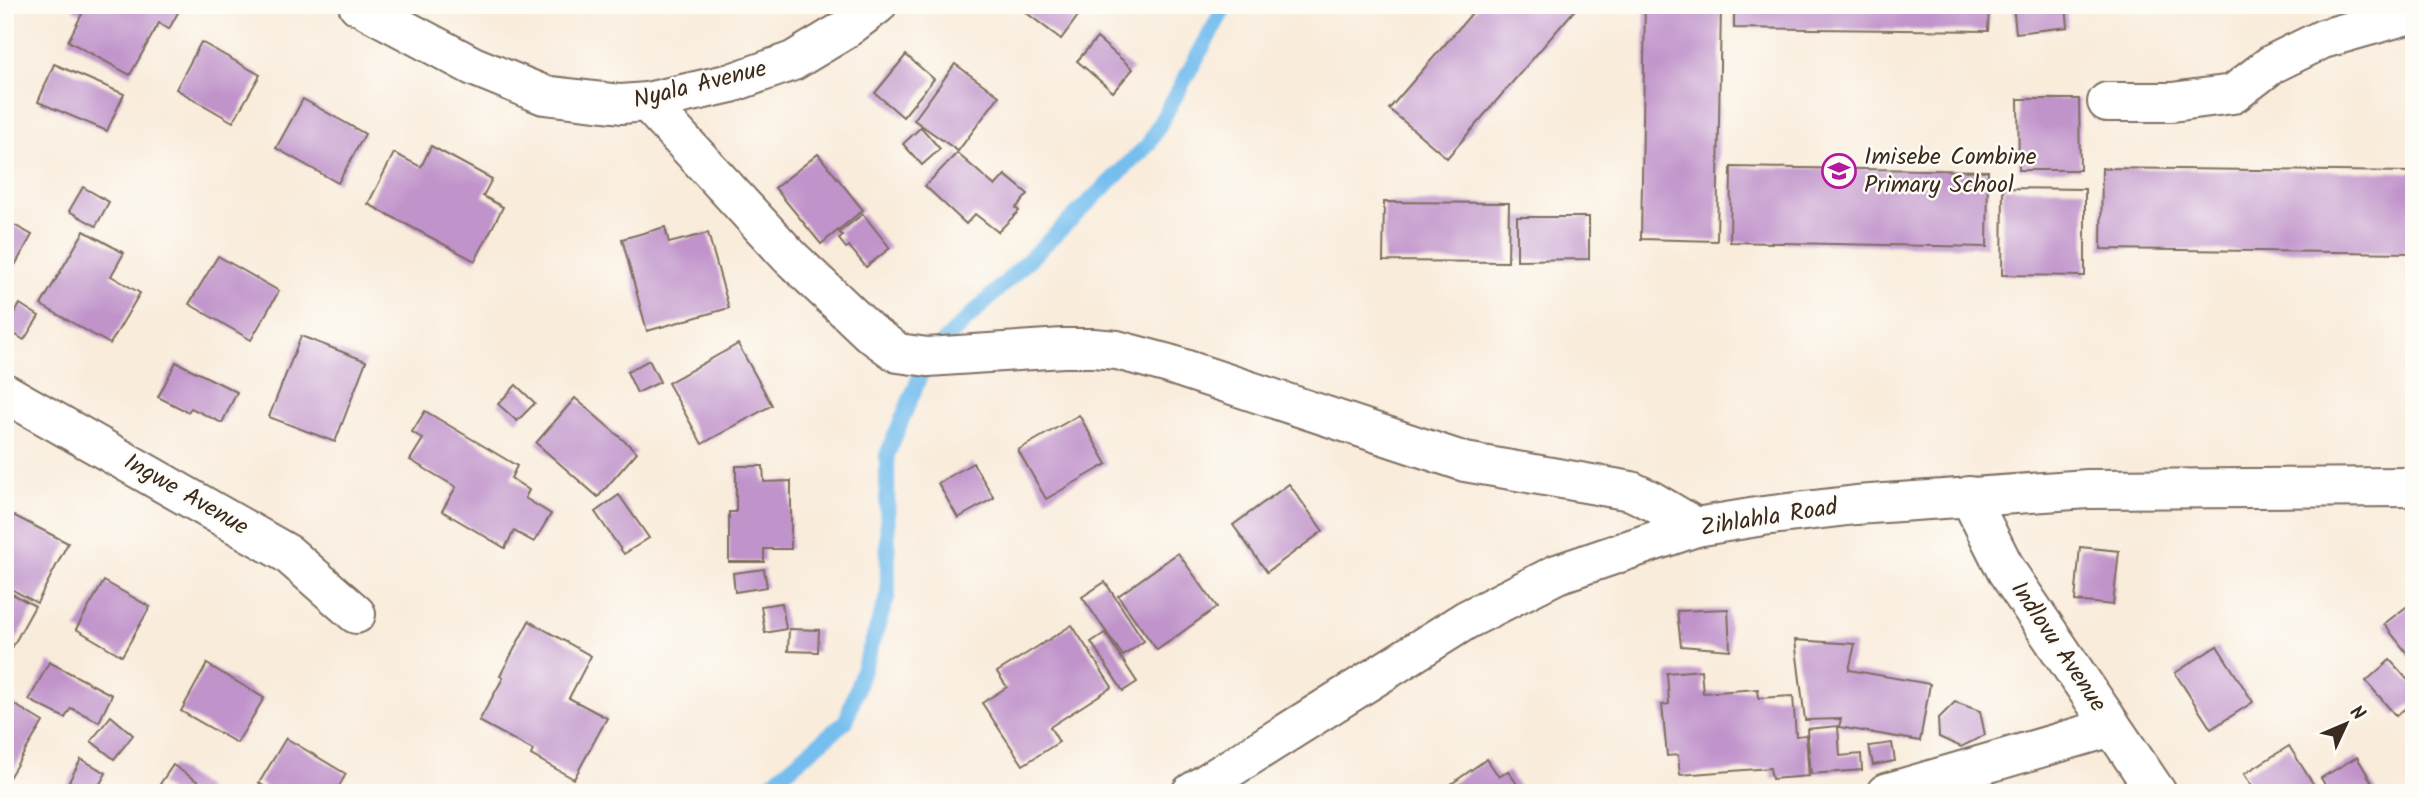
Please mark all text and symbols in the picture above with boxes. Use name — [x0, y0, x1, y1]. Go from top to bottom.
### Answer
street label: Nyala Avenue — [629, 50, 771, 120]
place label: Imisebe Combine Primary School — [1864, 138, 2037, 205]
school or university icon: Imisebe Combine Primary School — [1820, 152, 1858, 190]
street label: Ingwe Avenue — [116, 443, 256, 547]
street label: Zihlahla Road — [1698, 488, 1841, 548]
street label: Indlovu Avenue — [2000, 574, 2116, 721]
north arrow — [2310, 690, 2380, 760]
text: N — [2342, 699, 2372, 728]

